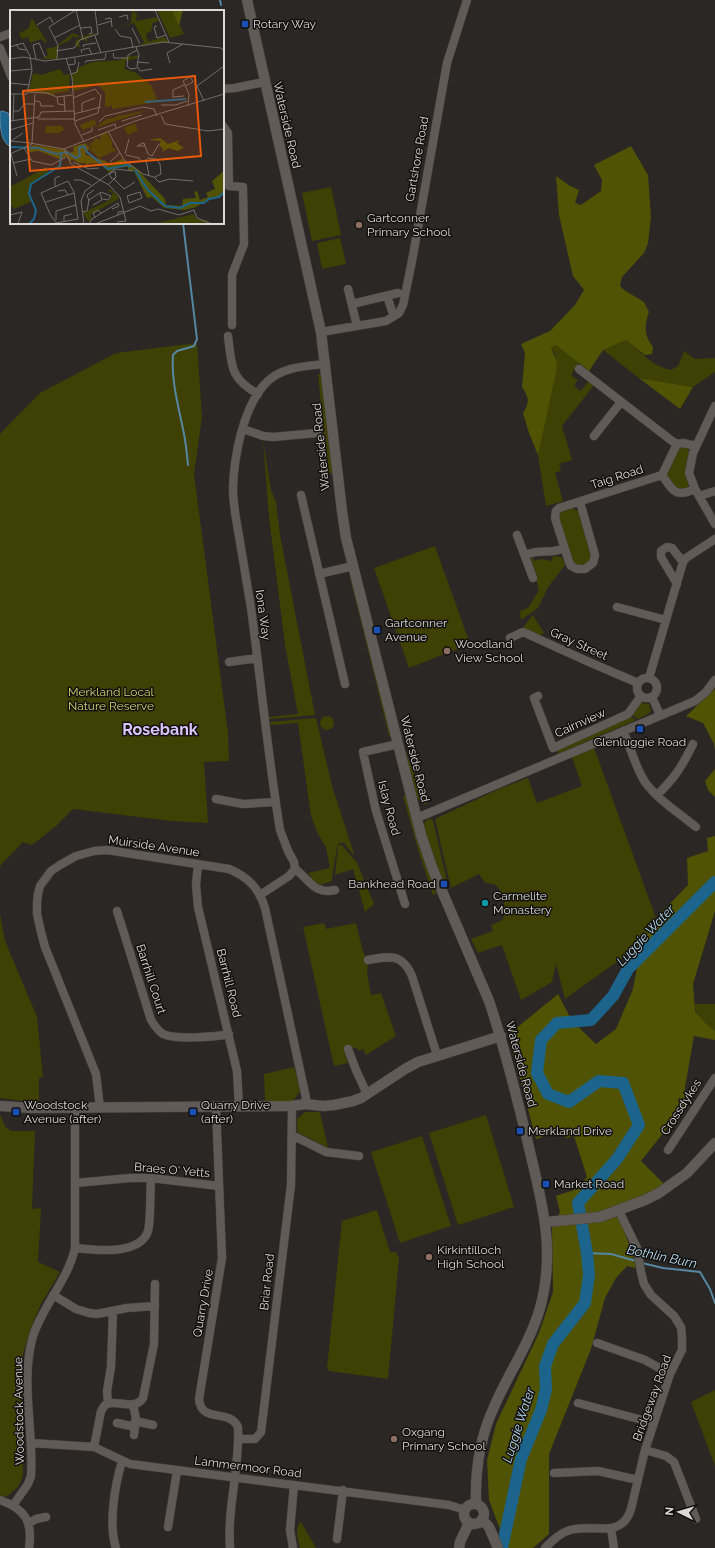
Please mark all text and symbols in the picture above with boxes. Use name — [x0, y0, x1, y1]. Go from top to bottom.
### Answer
inset map — [10, 10, 224, 224]
place label: Rotary Way — [253, 17, 317, 31]
marker: Rotary Way — [240, 19, 250, 29]
street label: Waterside Road — [270, 80, 304, 170]
street label: Gartshore Road — [403, 115, 431, 203]
place label: Gartconner Primary School — [367, 211, 451, 239]
marker: Gartconner Primary School — [354, 220, 364, 230]
street label: Waterside Road — [309, 402, 333, 492]
street label: Taig Road — [589, 462, 645, 492]
street label: Iona Way — [253, 589, 274, 642]
place label: Gartconner Avenue — [385, 616, 448, 644]
marker: Gartconner Avenue — [372, 625, 382, 635]
street label: Gray Street — [548, 625, 610, 663]
place label: Woodland View School — [455, 637, 524, 665]
marker: Woodland View School — [442, 646, 452, 656]
park label: Merkland Local Nature Reserve — [68, 685, 155, 713]
street label: Cairnview — [552, 706, 608, 740]
street label: Waterside Road — [398, 714, 432, 804]
district label: Rosebank — [122, 720, 198, 739]
marker: Glenluggie Road — [635, 724, 645, 734]
place label: Glenluggie Road — [594, 735, 686, 749]
street label: Islay Road — [375, 779, 403, 837]
street label: Muirside Avenue — [107, 833, 201, 859]
place label: Bankhead Road — [348, 877, 436, 891]
marker: Bankhead Road — [439, 879, 449, 889]
place label: Carmelite Monastery — [493, 889, 552, 917]
marker: Carmelite Monastery — [480, 898, 490, 908]
water label: Luggie Water — [613, 901, 678, 969]
street label: Barrhill Court — [133, 942, 169, 1016]
street label: Barrhill Road — [214, 947, 244, 1019]
street label: Waterside Road — [503, 1020, 539, 1108]
street label: Crossdykes — [658, 1076, 704, 1138]
place label: Woodstock Avenue (after) — [24, 1098, 101, 1126]
place label: Quarry Drive (after) — [201, 1098, 270, 1126]
marker: Woodstock Avenue (after) — [11, 1107, 21, 1117]
marker: Quarry Drive (after) — [188, 1107, 198, 1117]
place label: Merkland Drive — [528, 1124, 612, 1138]
marker: Merkland Drive — [515, 1126, 525, 1136]
street label: Braes O' Yetts — [134, 1160, 211, 1180]
place label: Market Road — [554, 1177, 624, 1191]
marker: Market Road — [541, 1179, 551, 1189]
water label: Bothlin Burn — [626, 1242, 698, 1271]
place label: Kirkintilloch High School — [437, 1243, 505, 1271]
marker: Kirkintilloch High School — [424, 1252, 434, 1262]
street label: Briar Road — [257, 1253, 277, 1311]
street label: Quarry Drive — [190, 1268, 216, 1338]
street label: Bridgeway Road — [630, 1353, 674, 1443]
street label: Woodstock Avenue — [11, 1357, 27, 1465]
water label: Luggie Water — [499, 1385, 538, 1464]
place label: Oxgang Primary School — [402, 1425, 486, 1453]
marker: Oxgang Primary School — [389, 1434, 399, 1444]
street label: Lammermoor Road — [194, 1453, 302, 1481]
north arrow — [659, 1492, 699, 1532]
text: N — [663, 1506, 676, 1516]

